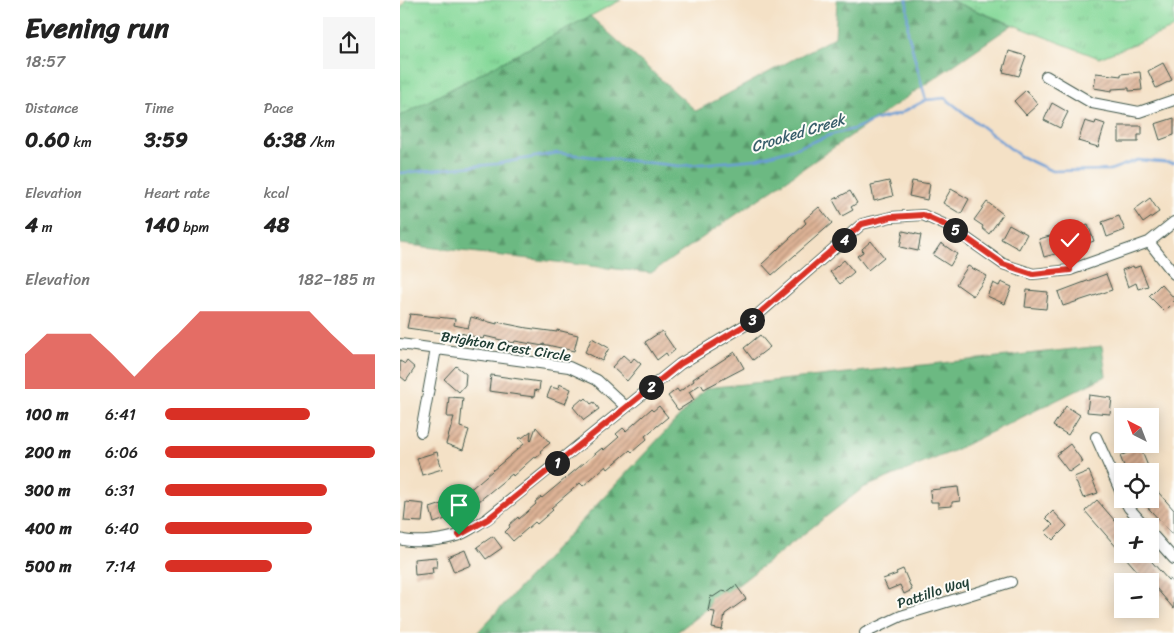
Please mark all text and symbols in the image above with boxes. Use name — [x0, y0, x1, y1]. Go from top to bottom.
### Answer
text: Evening run — [25, 3, 169, 52]
button: share — [323, 17, 375, 69]
text: 18:57 — [25, 47, 65, 76]
text: Distance — [25, 96, 78, 121]
text: Time — [144, 96, 174, 121]
text: Pace — [264, 96, 293, 121]
water label: Crooked Creek — [748, 106, 850, 160]
text: 0.60 — [25, 121, 70, 159]
text: 3:59 — [144, 121, 188, 159]
text: 6:38 — [264, 121, 306, 159]
text: km — [70, 130, 92, 155]
text: /km — [306, 130, 335, 155]
text: Elevation — [25, 181, 82, 206]
text: Heart rate — [144, 181, 210, 206]
text: kcal — [264, 181, 289, 206]
text: 4 — [25, 206, 38, 244]
text: 140 — [144, 206, 180, 244]
text: 48 — [264, 206, 289, 244]
text: m — [38, 215, 53, 240]
text: bpm — [180, 215, 209, 240]
pin: 5 — [942, 218, 968, 242]
text: 5 — [951, 218, 960, 243]
pin — [1049, 219, 1091, 270]
icon: check — [1056, 226, 1084, 254]
pin: 4 — [832, 228, 856, 252]
text: 4 — [840, 228, 849, 253]
text: Elevation — [25, 265, 90, 294]
text: 182–185 m — [297, 265, 375, 294]
pin: 3 — [740, 308, 764, 332]
text: 3 — [749, 308, 756, 333]
street label: Brighton Crest Circle — [439, 324, 573, 369]
pin: 2 — [638, 374, 664, 400]
text: 2 — [647, 375, 656, 400]
text: 100 m — [25, 400, 69, 429]
text: 6:41 — [105, 400, 136, 429]
north arrow — [1114, 408, 1159, 452]
map controls — [1114, 408, 1159, 618]
text: 200 m — [25, 438, 71, 467]
text: 6:06 — [105, 438, 138, 467]
pin: 1 — [544, 450, 570, 476]
text: 1 — [554, 451, 561, 476]
button: locate — [1114, 463, 1159, 508]
text: 300 m — [25, 476, 70, 505]
text: 6:31 — [105, 476, 135, 505]
pin — [438, 484, 480, 535]
icon: arrive — [445, 491, 473, 519]
text: 400 m — [25, 514, 72, 543]
text: 6:40 — [105, 514, 139, 543]
button: + — [1114, 518, 1159, 563]
text: 500 m — [25, 552, 71, 581]
text: 7:14 — [105, 552, 136, 581]
street label: Pattillo Way — [894, 569, 973, 616]
button: − — [1114, 573, 1159, 618]

